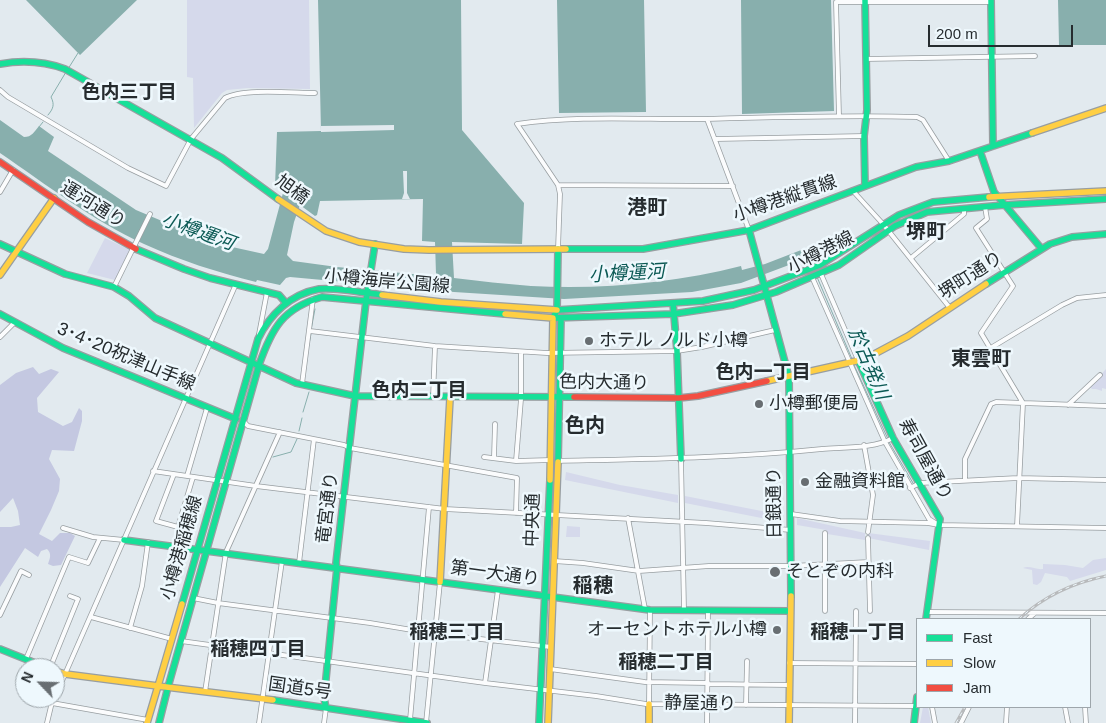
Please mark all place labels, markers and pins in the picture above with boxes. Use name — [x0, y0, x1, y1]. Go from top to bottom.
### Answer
place label: ホテル ノルド小樽 — [599, 330, 748, 352]
marker: ホテル ノルド小樽 — [583, 335, 595, 347]
place label: 小樽郵便局 — [769, 393, 859, 415]
marker: 小樽郵便局 — [753, 398, 765, 410]
place label: 金融資料館 — [815, 471, 905, 493]
marker: 金融資料館 — [799, 476, 811, 488]
place label: そとぞの内科 — [786, 561, 894, 583]
marker: そとぞの内科 — [768, 565, 782, 579]
place label: オーセントホテル小樽 — [587, 619, 767, 641]
marker: オーセントホテル小樽 — [771, 624, 783, 636]

